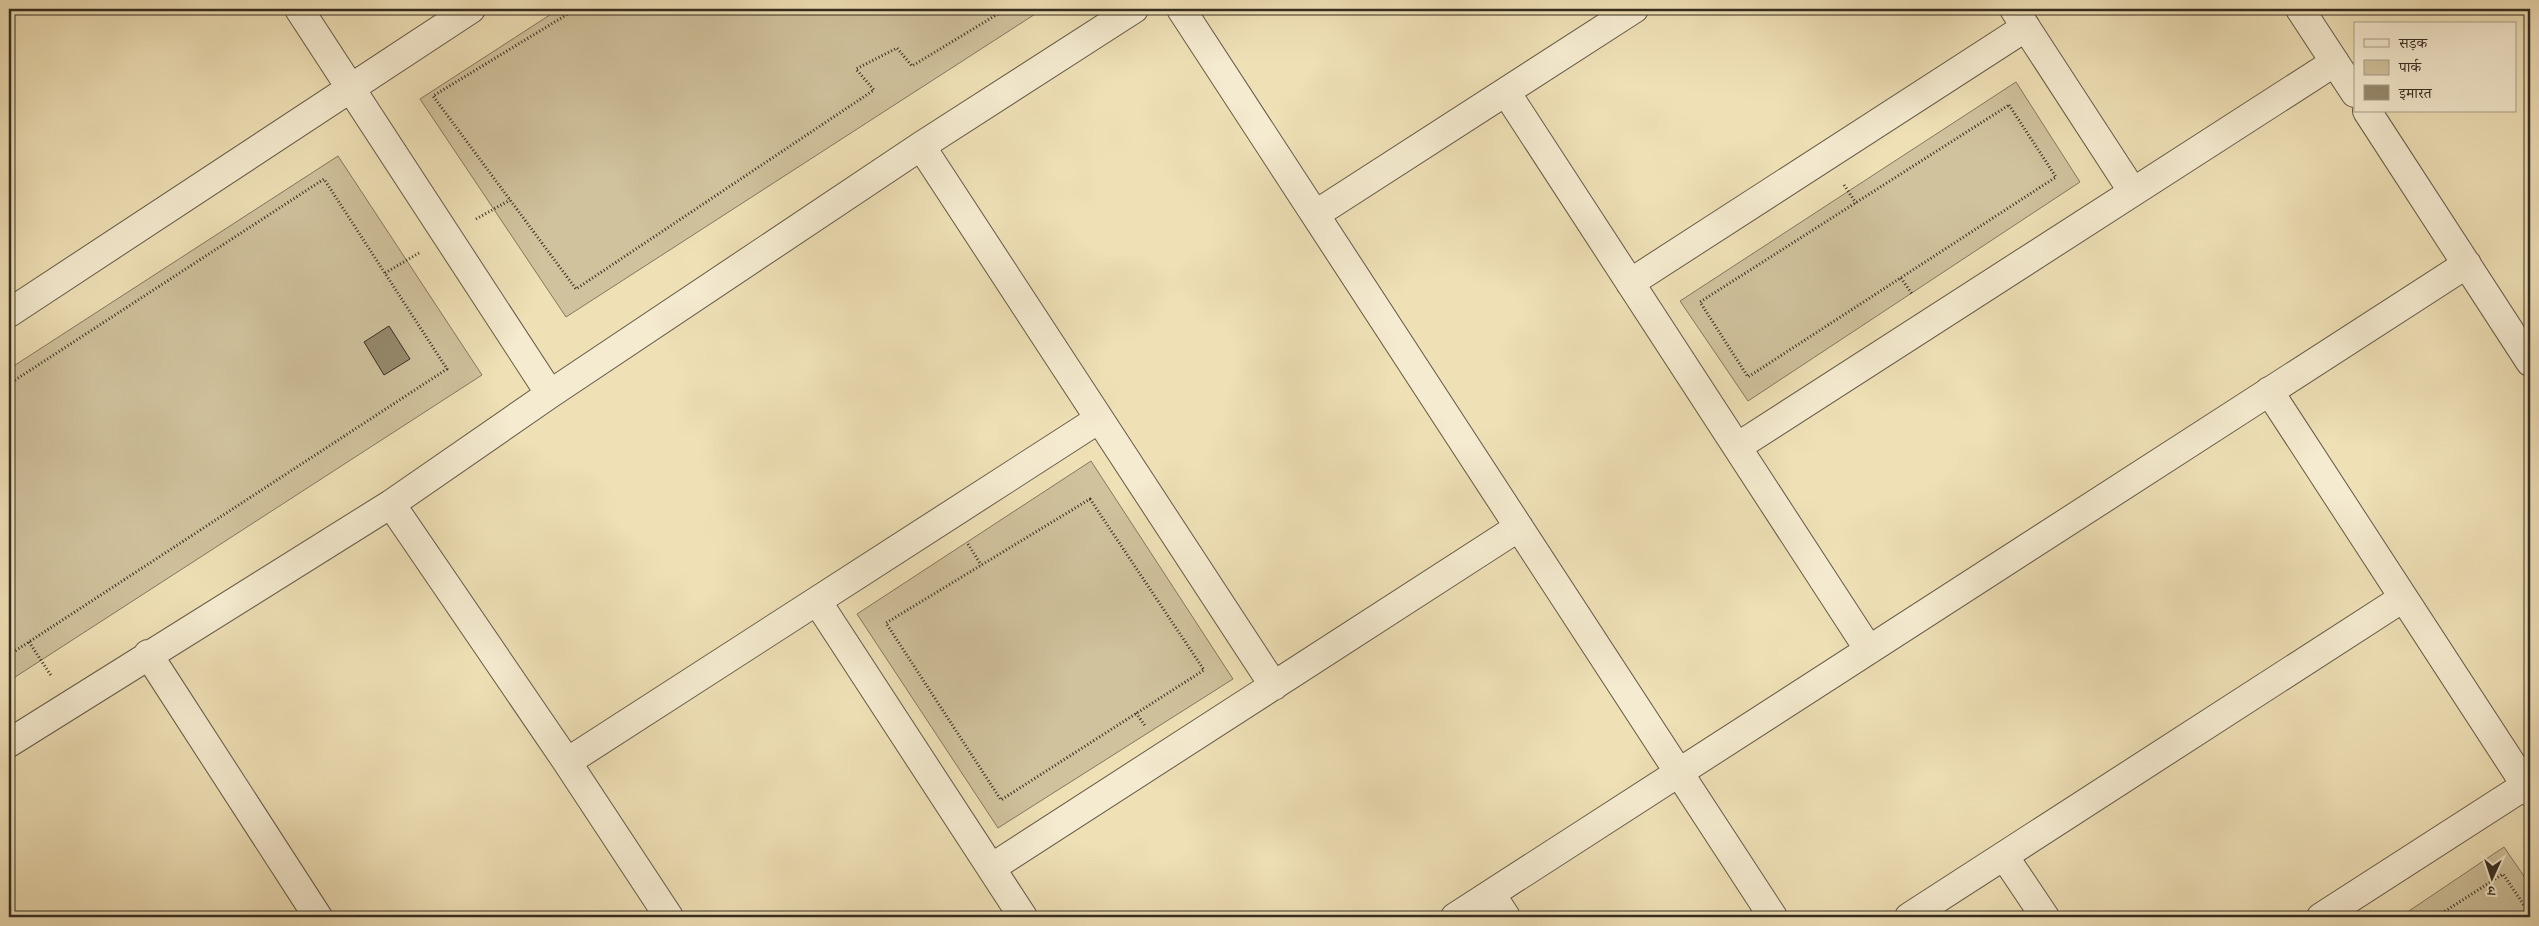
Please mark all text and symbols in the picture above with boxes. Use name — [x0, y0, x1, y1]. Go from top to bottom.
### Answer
legend — [2354, 22, 2516, 112]
text: सड़क — [2398, 32, 2428, 53]
text: पार्क — [2398, 56, 2422, 77]
text: इमारत — [2398, 82, 2433, 103]
north arrow — [2466, 854, 2516, 904]
text: उ — [2486, 881, 2496, 901]

